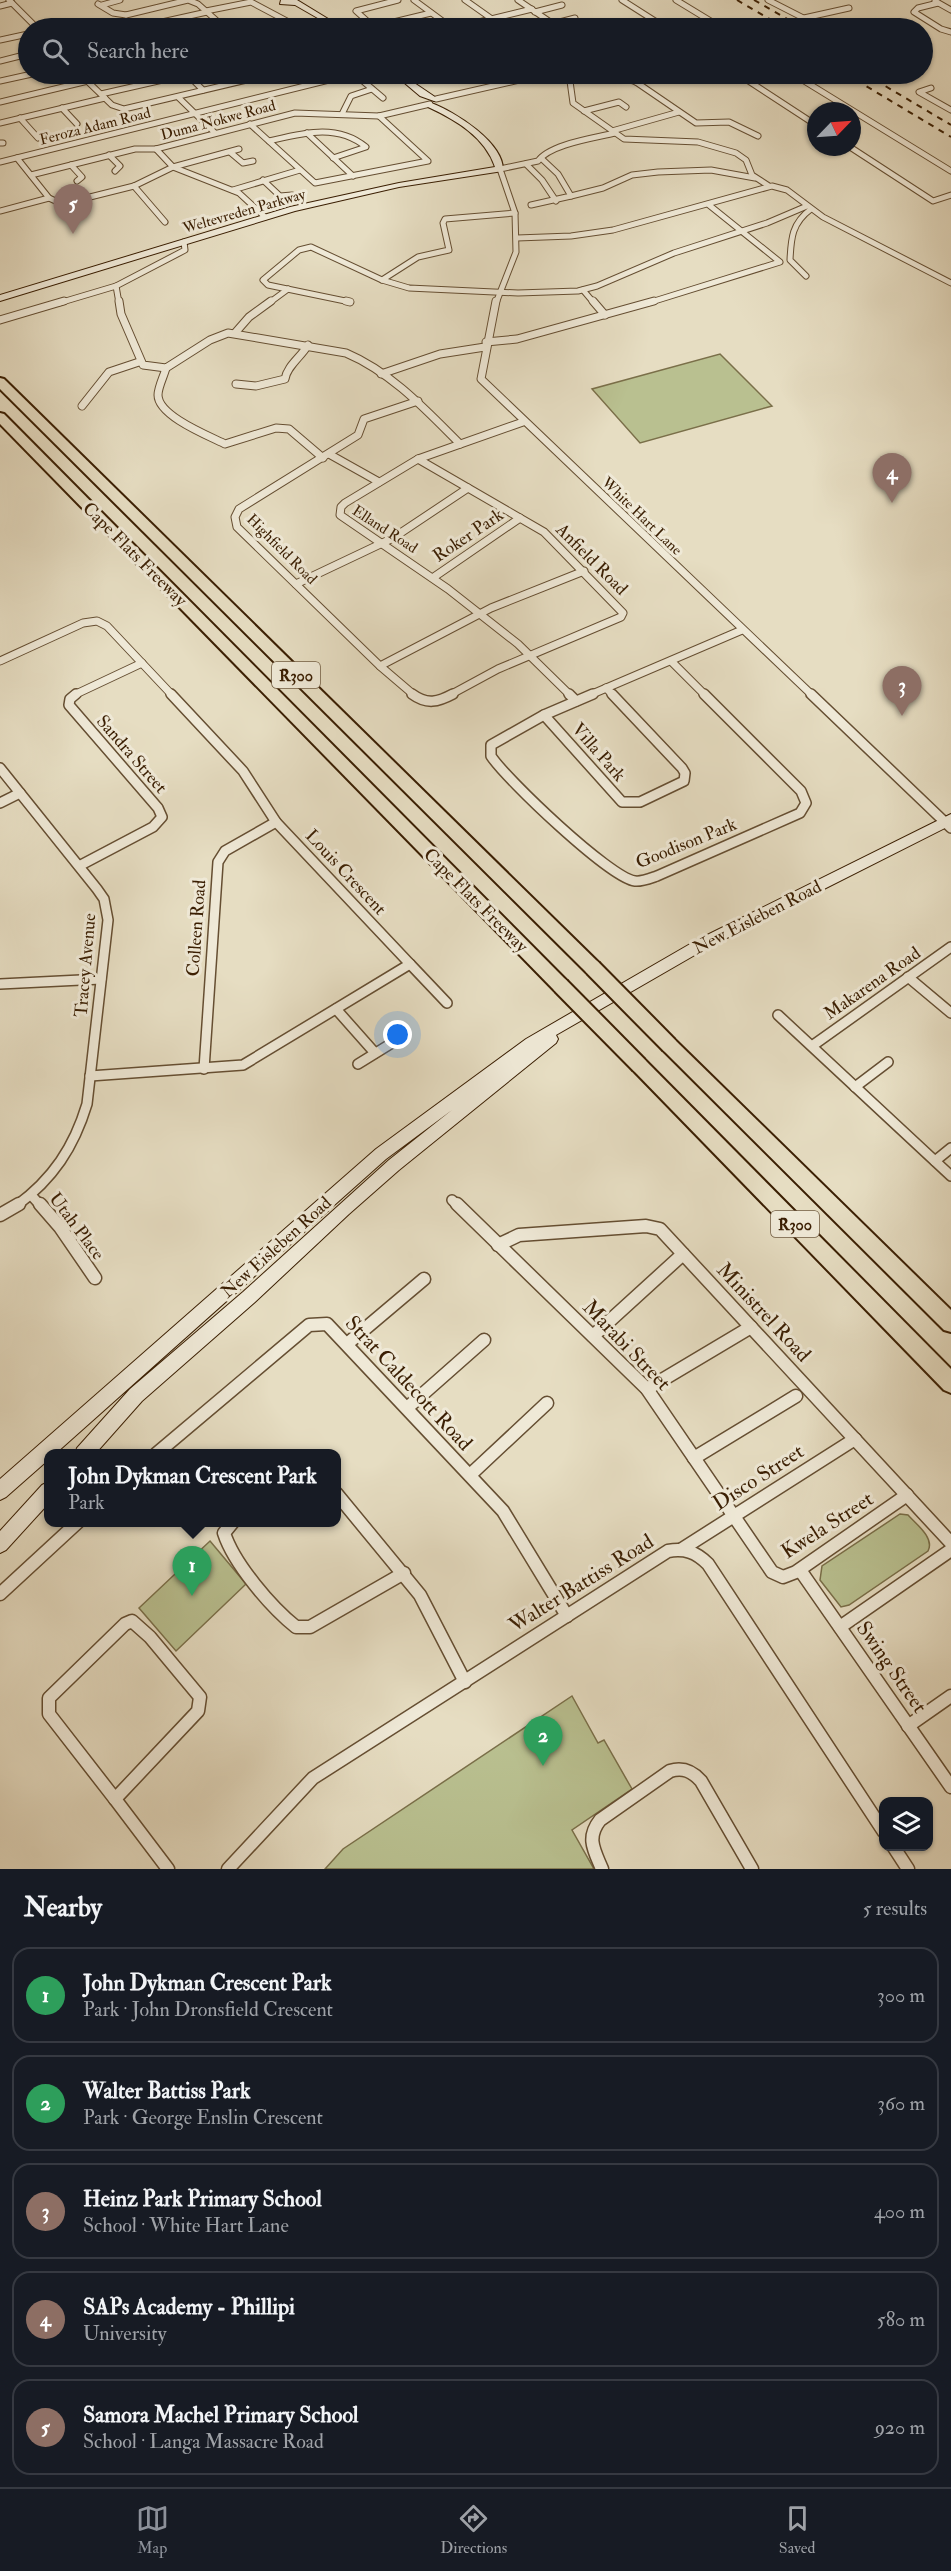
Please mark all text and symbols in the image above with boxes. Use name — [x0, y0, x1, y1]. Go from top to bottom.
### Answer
search box — [18, 18, 933, 84]
icon: search — [39, 35, 72, 68]
text: Search here — [87, 37, 189, 65]
street label: Duma Nokwe Road — [159, 96, 278, 145]
north arrow — [807, 102, 861, 156]
street label: Feroza Adam Road — [38, 103, 153, 149]
pin: 5 — [54, 184, 92, 234]
street label: Weltevreden Parkway — [180, 185, 308, 238]
pin: 4 — [872, 454, 912, 503]
street label: White Hart Lane — [597, 473, 686, 560]
street label: Cape Flats Freeway — [77, 497, 193, 612]
street label: Elland Road — [348, 501, 422, 558]
street label: Roker Park — [429, 503, 508, 567]
street label: Highfield Road — [242, 510, 321, 589]
street label: Anfield Road — [550, 518, 633, 600]
road number: R300 — [272, 662, 320, 688]
pin: 3 — [882, 666, 922, 716]
street label: Sandra Street — [91, 710, 172, 799]
street label: Villa Park — [567, 718, 631, 787]
street label: Goodison Park — [632, 813, 740, 874]
street label: Louis Crescent — [300, 825, 391, 920]
street label: Cape Flats Freeway — [418, 843, 534, 958]
street label: New Eisleben Road — [689, 875, 825, 960]
street label: Colleen Road — [182, 879, 211, 977]
street label: Tracey Avenue — [70, 912, 102, 1018]
street label: Makarena Road — [819, 942, 925, 1025]
your location — [383, 1020, 412, 1049]
street label: Utah Place — [44, 1188, 110, 1265]
street label: New Eisleben Road — [216, 1192, 337, 1303]
road number: R300 — [771, 1211, 819, 1237]
street label: Ministrel Road — [711, 1257, 817, 1368]
street label: Marabi Street — [577, 1294, 677, 1397]
street label: Strat Caldecott Road — [339, 1310, 479, 1457]
street label: Disco Street — [708, 1438, 809, 1517]
popup — [44, 1449, 341, 1527]
text: John Dykman Crescent Park — [68, 1462, 317, 1490]
street label: Kwela Street — [776, 1485, 879, 1565]
text: Park — [68, 1490, 105, 1515]
street label: Walter Battiss Road — [503, 1528, 659, 1639]
pin: 1 — [172, 1546, 212, 1596]
street label: Swing Street — [850, 1616, 933, 1719]
pin: 2 — [524, 1716, 562, 1766]
map controls — [879, 1797, 933, 1851]
button: layers — [879, 1797, 933, 1851]
text: Nearby — [24, 1892, 102, 1924]
text: 5 results — [863, 1896, 927, 1921]
text: John Dykman Crescent Park — [83, 1969, 332, 1997]
text: 1 — [42, 1983, 49, 2008]
text: 300 m — [877, 1983, 925, 2008]
text: Park · John Dronsfield Crescent — [83, 1997, 333, 2022]
text: Walter Battiss Park — [83, 2077, 250, 2105]
text: 2 — [40, 2091, 51, 2116]
text: 360 m — [877, 2091, 925, 2116]
text: Park · George Enslin Crescent — [83, 2105, 323, 2130]
text: Heinz Park Primary School — [83, 2185, 322, 2213]
text: 3 — [42, 2199, 49, 2224]
text: 400 m — [874, 2199, 925, 2224]
text: School · White Hart Lane — [83, 2213, 289, 2238]
text: SAPs Academy - Phillipi — [83, 2293, 295, 2321]
text: 4 — [40, 2307, 51, 2332]
text: 580 m — [877, 2307, 925, 2332]
text: University — [83, 2321, 166, 2346]
text: Samora Machel Primary School — [83, 2401, 359, 2429]
text: 5 — [41, 2415, 50, 2440]
text: 920 m — [875, 2415, 925, 2440]
text: School · Langa Massacre Road — [83, 2429, 324, 2454]
tab: Map — [136, 2502, 169, 2558]
tab: Directions — [440, 2502, 507, 2558]
tab: Saved — [779, 2502, 815, 2558]

